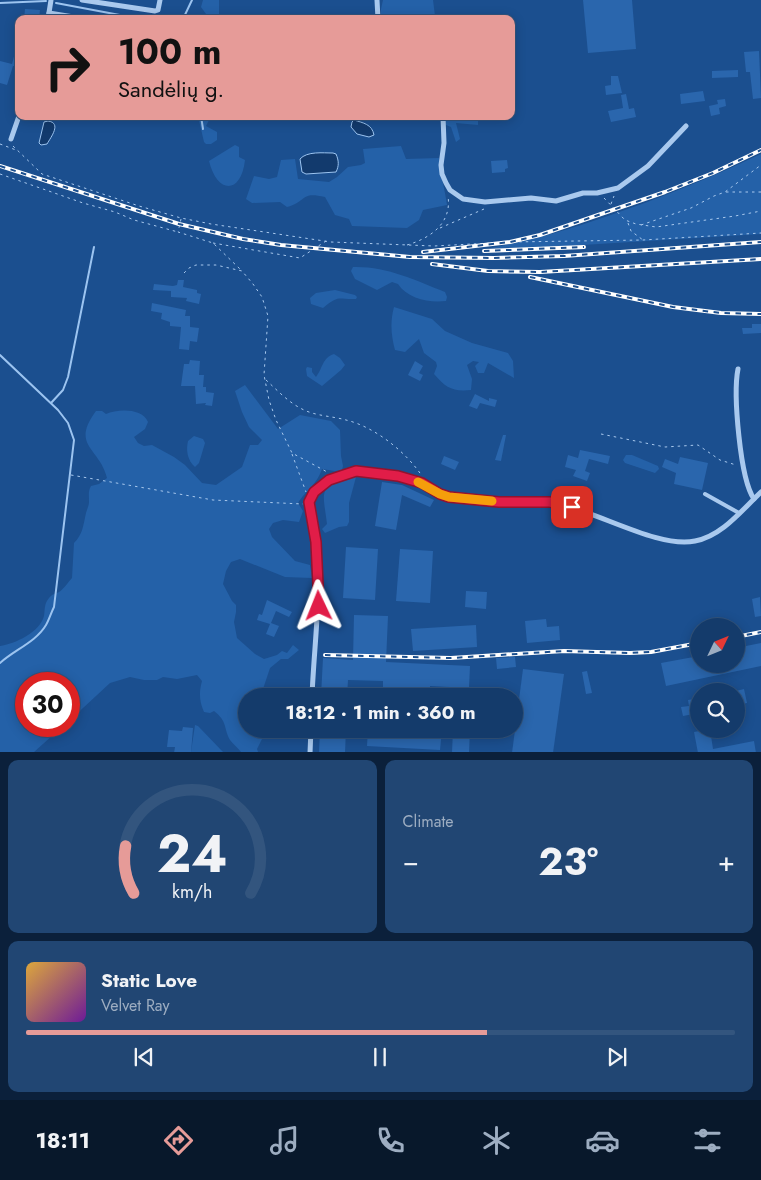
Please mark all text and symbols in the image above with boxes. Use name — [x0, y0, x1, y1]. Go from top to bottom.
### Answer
text: 100 m — [118, 27, 221, 77]
icon: right — [35, 35, 100, 100]
text: Sandėlių g. — [118, 73, 224, 105]
pin — [551, 486, 593, 528]
icon: arrive — [558, 493, 586, 521]
position arrow — [292, 579, 344, 631]
north arrow — [690, 618, 745, 672]
map controls — [690, 618, 745, 738]
speed limit sign: 30 — [15, 672, 80, 737]
button: search — [690, 683, 745, 738]
text: 18:12 · 1 min · 360 m — [285, 699, 476, 726]
text: Climate — [403, 810, 454, 833]
text: 24 — [157, 816, 227, 892]
text: 23° — [538, 834, 598, 889]
text: − — [403, 841, 419, 882]
text: + — [718, 841, 735, 882]
text: km/h — [172, 879, 212, 905]
text: Static Love — [101, 967, 197, 994]
text: Velvet Ray — [101, 994, 170, 1017]
icon: previous — [130, 1043, 158, 1071]
icon: pause — [366, 1043, 394, 1071]
icon: next — [603, 1043, 631, 1071]
icon: directions — [161, 1123, 196, 1158]
icon: music — [267, 1123, 302, 1158]
icon: phone — [373, 1123, 408, 1158]
icon: climate — [479, 1123, 514, 1158]
icon: car — [585, 1123, 620, 1158]
icon: filters — [690, 1123, 725, 1158]
text: 18:11 — [35, 1124, 90, 1156]

